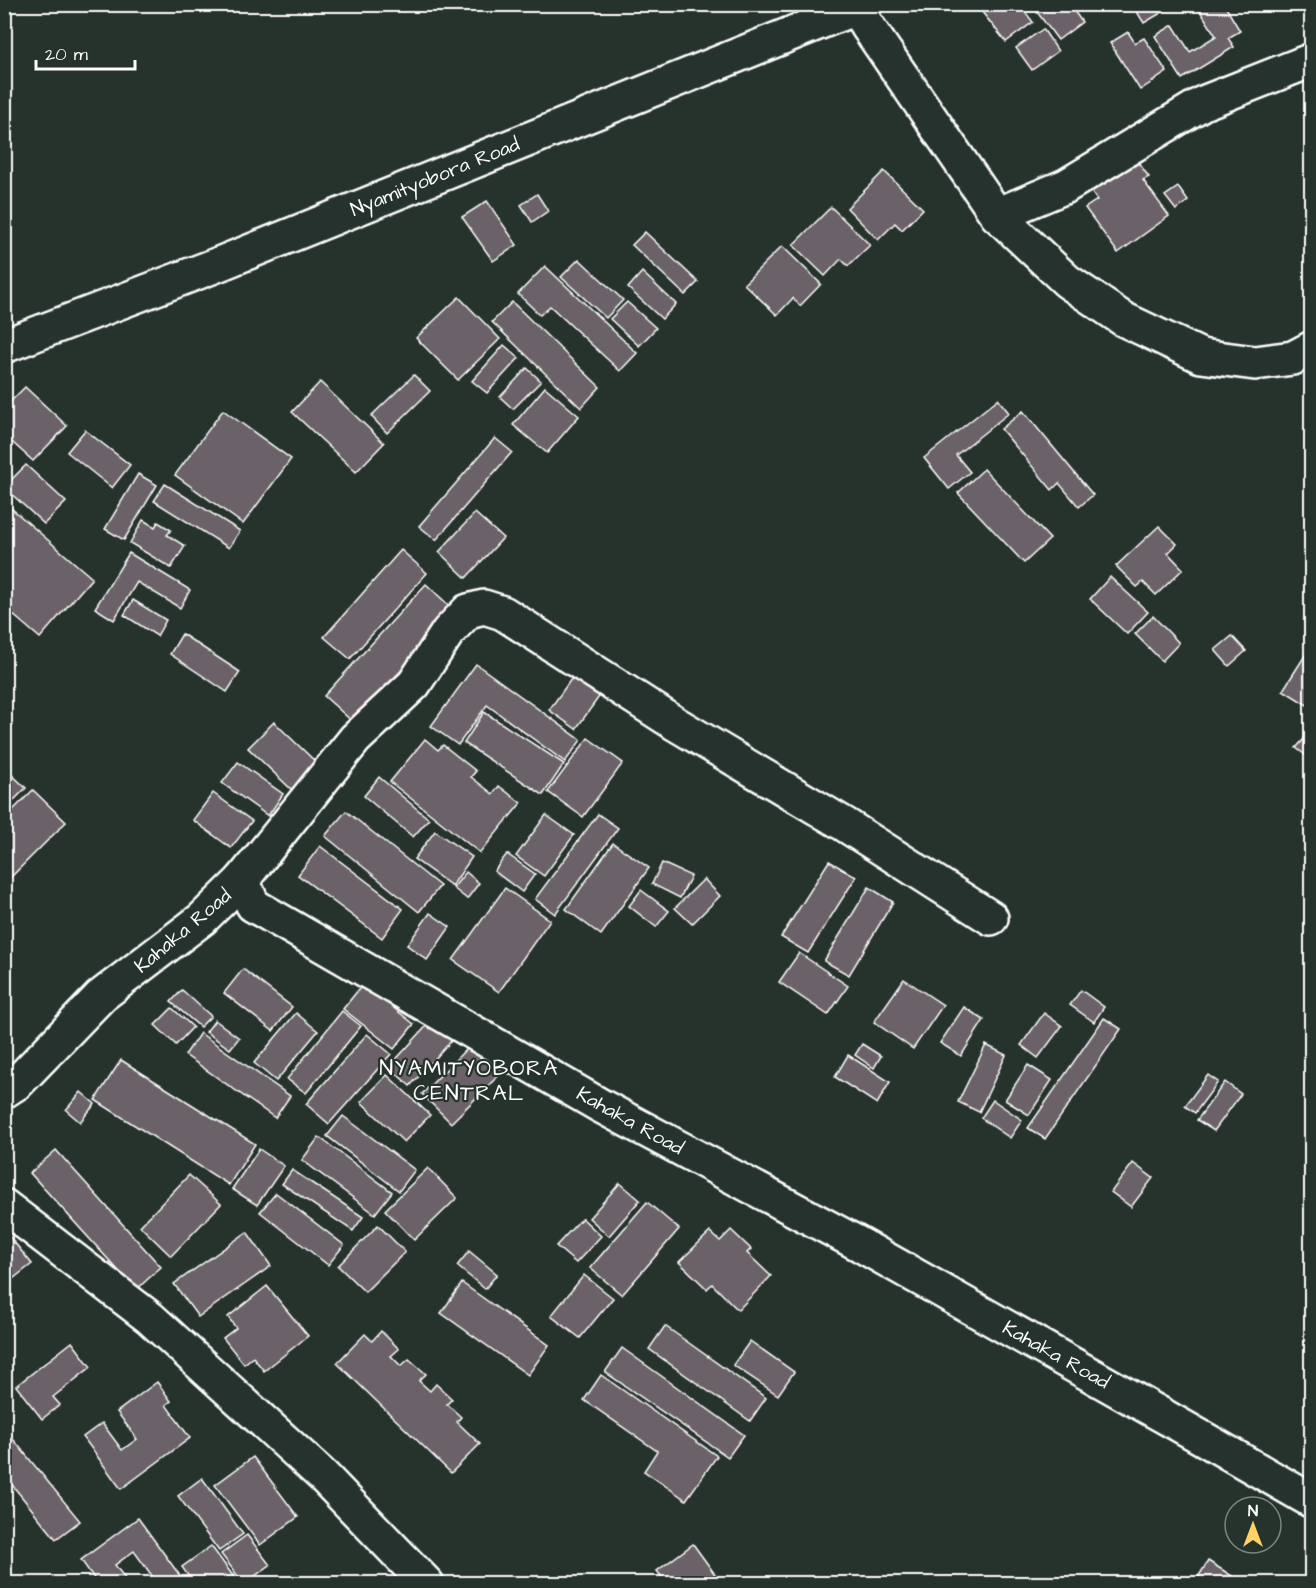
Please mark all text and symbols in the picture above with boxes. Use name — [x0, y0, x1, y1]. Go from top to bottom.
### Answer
scale bar — [36, 33, 135, 71]
text: 20 m — [45, 42, 88, 67]
street label: Nyamityobora Road — [346, 130, 524, 225]
street label: Kahaka Road — [129, 882, 237, 980]
district label: NYAMITYOBORA CENTRAL — [379, 1053, 559, 1109]
street label: Kahaka Road — [571, 1080, 689, 1162]
street label: Kahaka Road — [997, 1314, 1115, 1396]
north arrow — [1223, 1495, 1283, 1555]
text: N — [1248, 1500, 1258, 1522]

